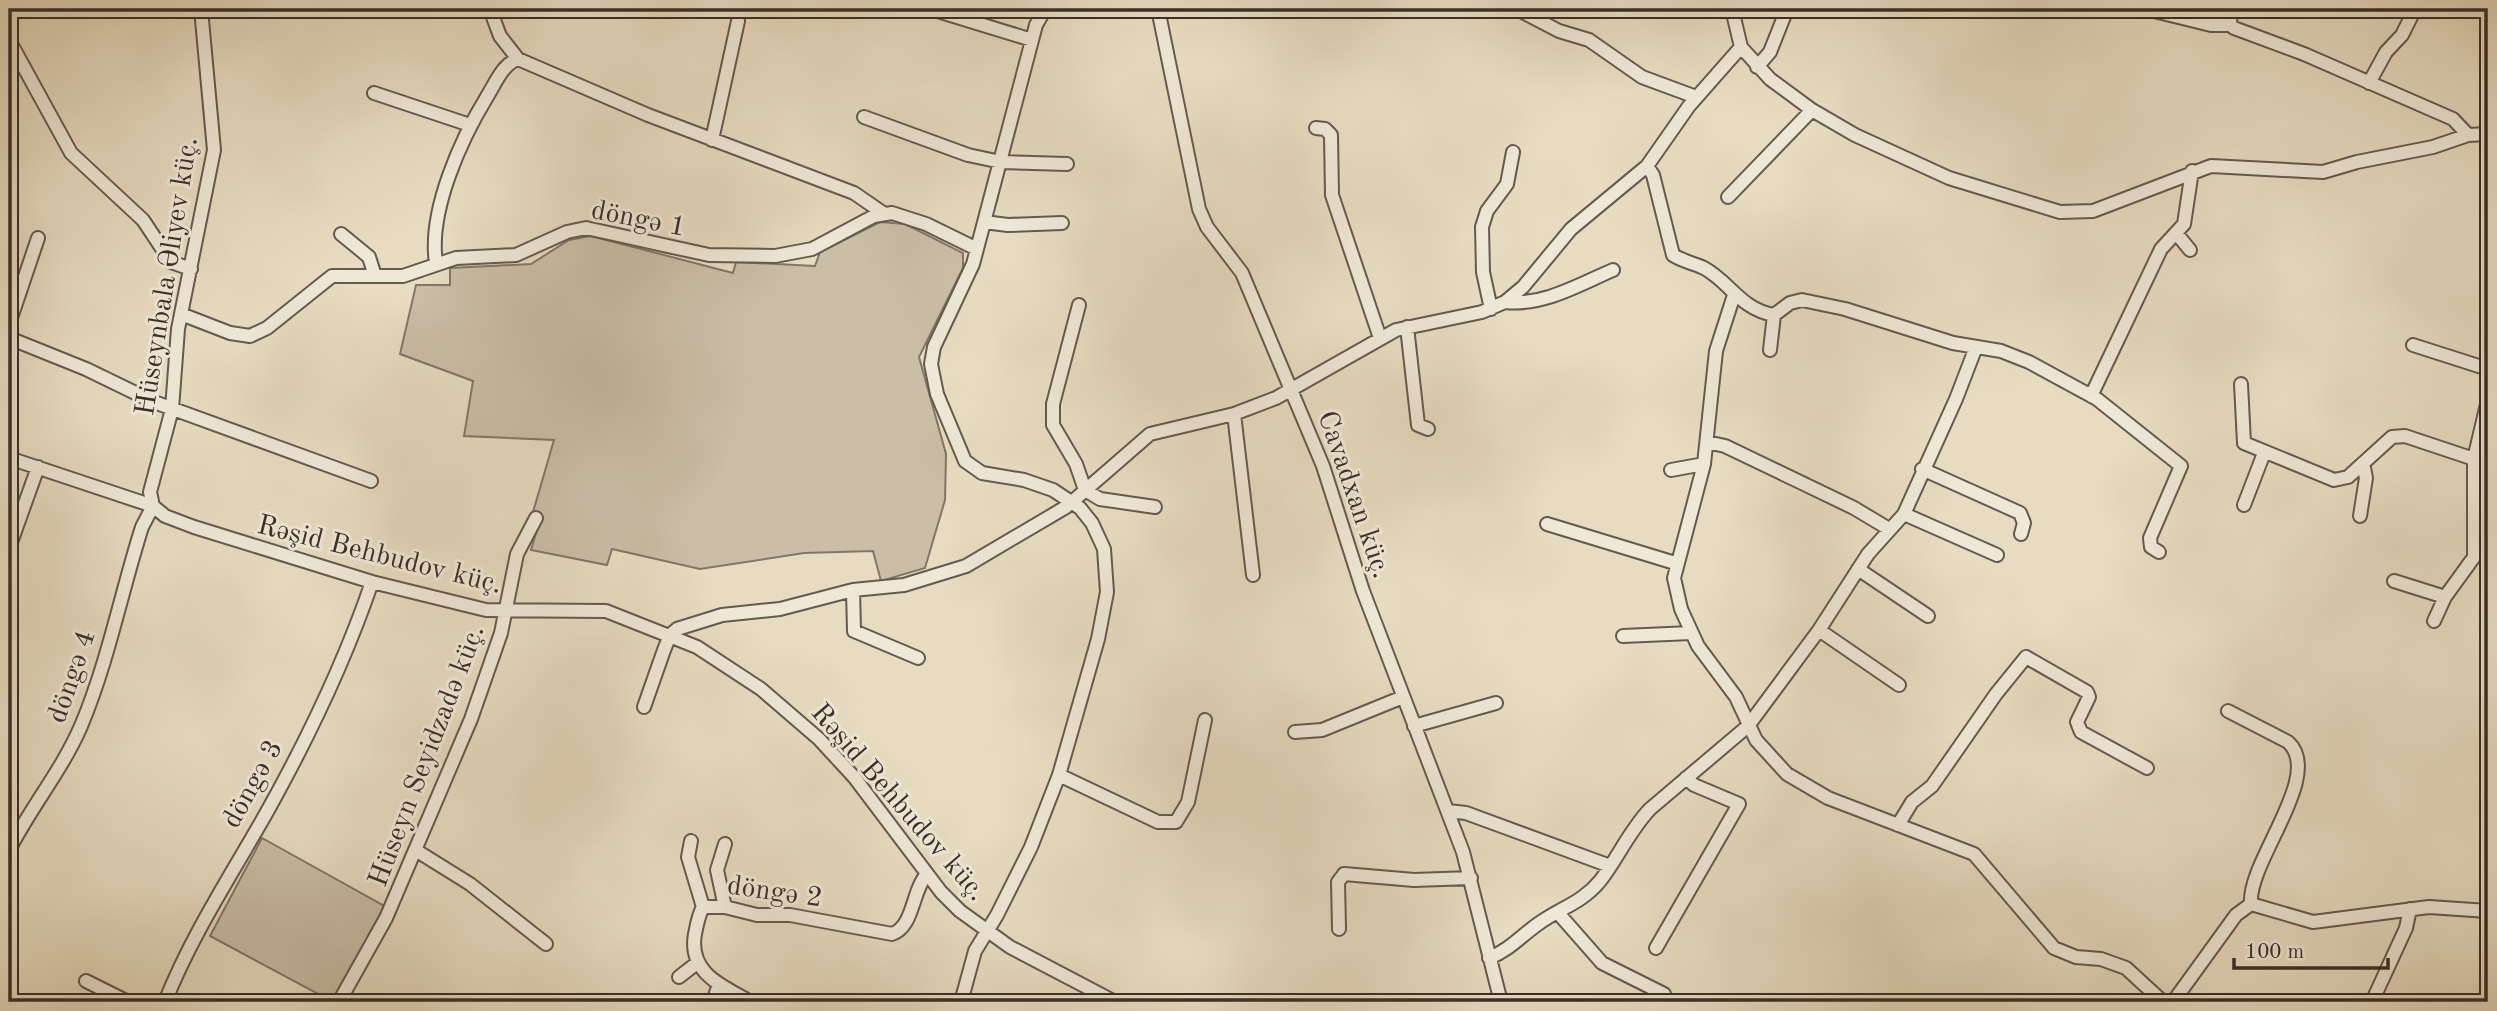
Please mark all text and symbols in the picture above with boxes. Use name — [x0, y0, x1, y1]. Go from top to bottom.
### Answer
street label: Hüseynbala Əliyev küç. — [132, 135, 204, 418]
street label: döngə 1 — [589, 197, 688, 243]
street label: Cavadxan küç. — [1311, 408, 1395, 582]
street label: Rəşid Behbudov küç. — [254, 512, 505, 600]
street label: Hüseyn Seyidzadə küç. — [365, 621, 491, 891]
street label: döngə 4 — [44, 627, 102, 727]
street label: Rəşid Behbudov küç. — [805, 699, 991, 907]
street label: döngə 3 — [218, 736, 289, 833]
street label: döngə 2 — [725, 872, 824, 913]
scale bar — [2234, 927, 2388, 971]
text: 100 m — [2245, 942, 2304, 963]

